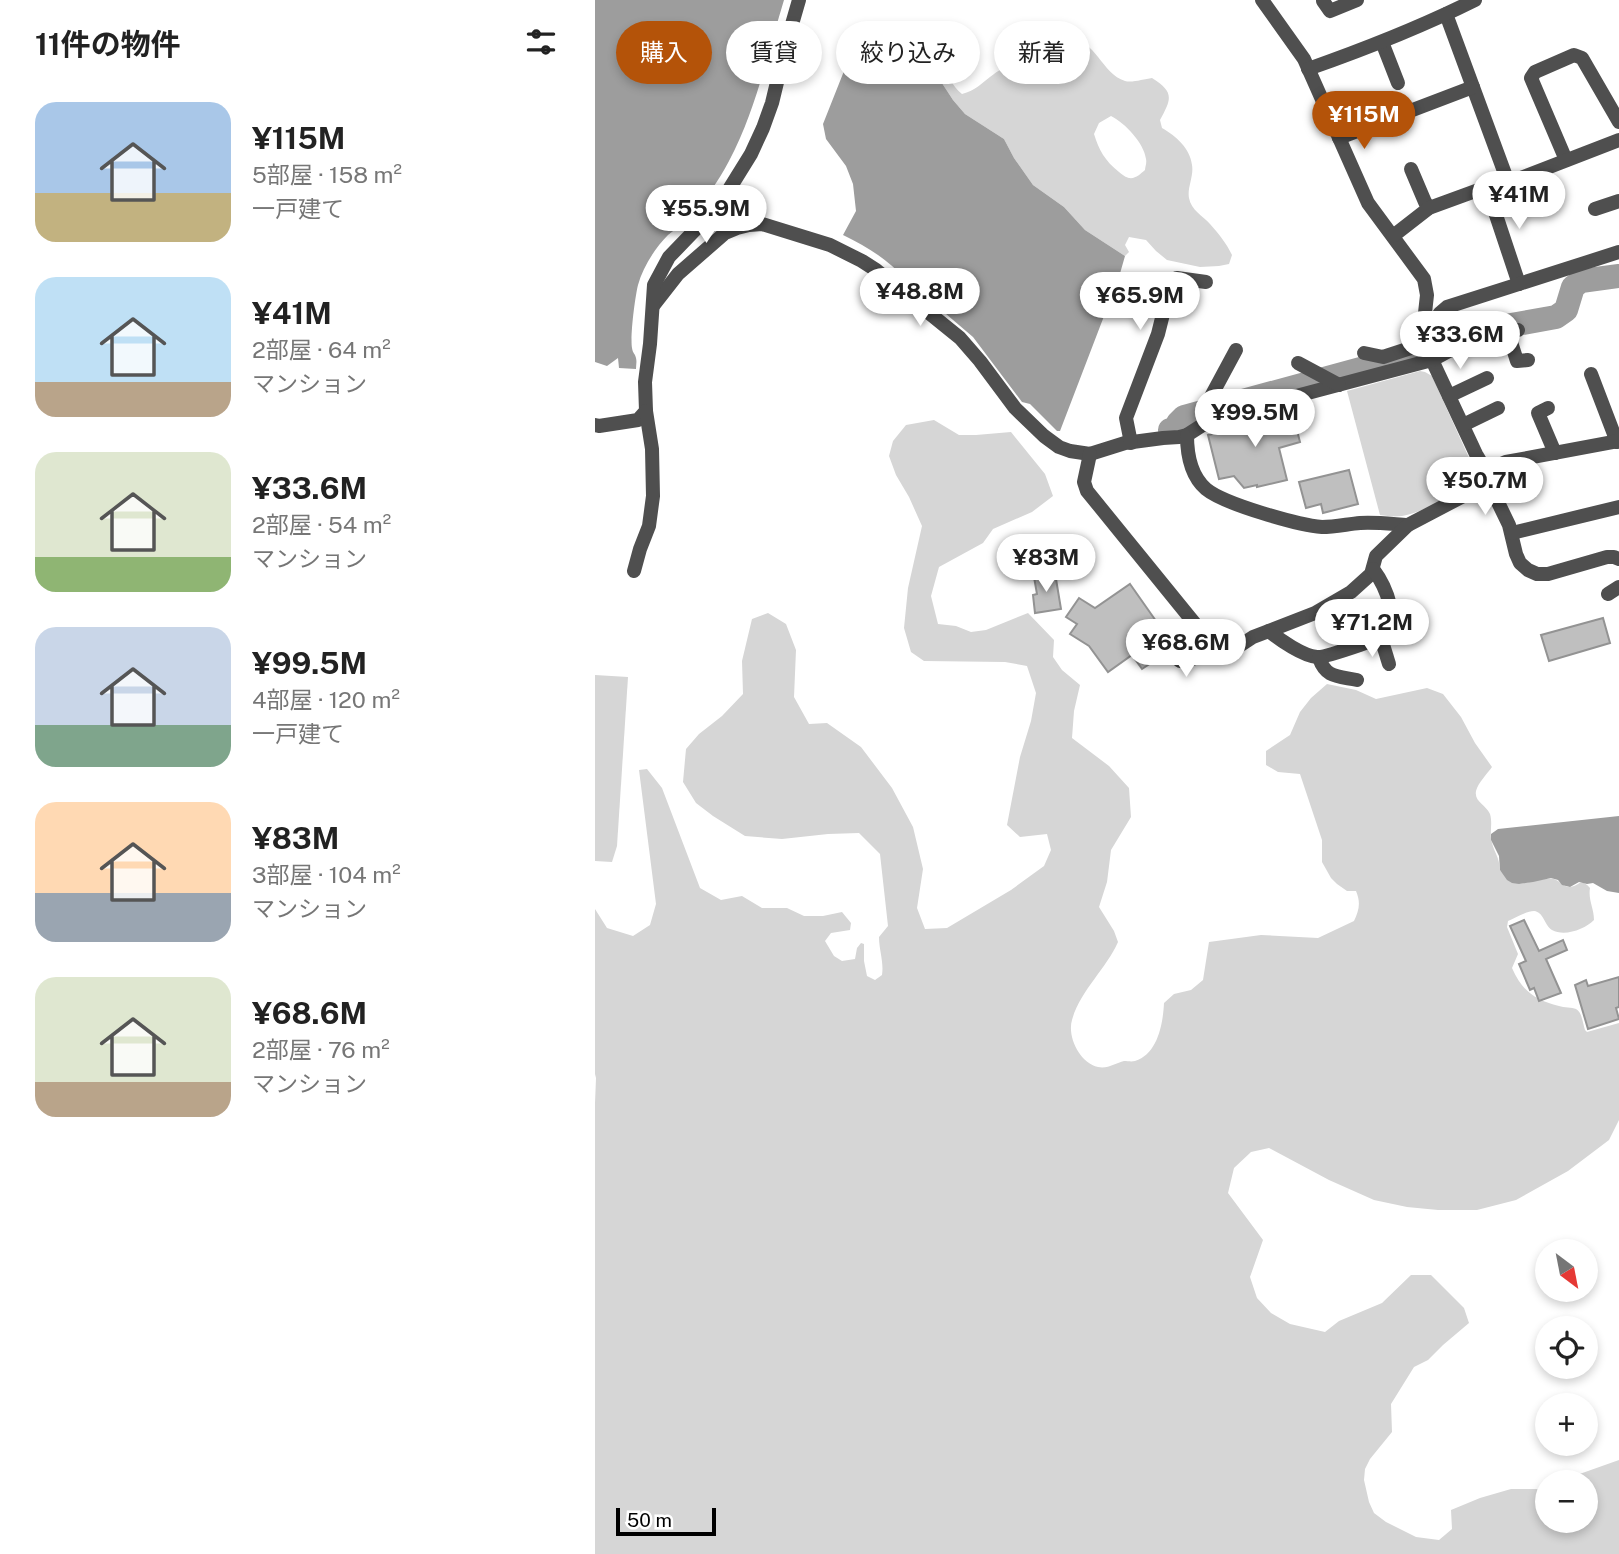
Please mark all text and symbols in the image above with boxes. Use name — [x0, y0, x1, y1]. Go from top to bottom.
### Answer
chip: 購入 — [616, 21, 712, 84]
chip: 賃貸 — [726, 21, 822, 84]
chip: 絞り込み — [836, 21, 980, 84]
chip: 新着 — [994, 21, 1090, 84]
icon: filters — [522, 23, 560, 61]
text: 11件の物件 — [35, 26, 181, 62]
pin: ¥115M — [1315, 92, 1413, 151]
text: ¥115M — [1328, 100, 1400, 127]
text: ¥115M — [252, 120, 345, 156]
icon: home — [91, 130, 175, 214]
text: 5部屋 · 158 m² — [252, 161, 402, 188]
pin: ¥41M — [1478, 172, 1560, 231]
text: ¥41M — [1488, 180, 1550, 207]
pin: ¥55.9M — [649, 186, 763, 245]
text: ¥55.9M — [662, 194, 750, 221]
text: 一戸建て — [252, 195, 344, 222]
pin: ¥48.8M — [863, 268, 977, 328]
pin: ¥65.9M — [1083, 272, 1197, 332]
text: ¥48.8M — [876, 277, 964, 304]
text: ¥65.9M — [1096, 281, 1184, 308]
text: ¥41M — [252, 295, 332, 331]
icon: home — [91, 305, 175, 389]
pin: ¥33.6M — [1403, 312, 1517, 371]
text: ¥33.6M — [1416, 320, 1504, 347]
text: 2部屋 · 64 m² — [252, 336, 391, 363]
text: マンション — [252, 370, 367, 397]
pin: ¥99.5M — [1198, 390, 1312, 449]
text: ¥99.5M — [1211, 398, 1299, 425]
pin: ¥50.7M — [1428, 458, 1542, 517]
text: ¥50.7M — [1442, 466, 1528, 493]
text: ¥33.6M — [252, 470, 367, 506]
icon: home — [91, 480, 175, 564]
text: 2部屋 · 54 m² — [252, 511, 391, 538]
pin: ¥83M — [1005, 534, 1087, 594]
text: ¥83M — [1013, 543, 1079, 570]
text: マンション — [252, 545, 367, 572]
pin: ¥71.2M — [1315, 600, 1429, 659]
text: ¥71.2M — [1331, 608, 1413, 635]
pin: ¥68.6M — [1129, 620, 1243, 679]
text: ¥68.6M — [1142, 628, 1230, 655]
text: ¥99.5M — [252, 645, 367, 681]
icon: home — [91, 655, 175, 739]
text: 4部屋 · 120 m² — [252, 686, 400, 713]
text: 一戸建て — [252, 720, 344, 747]
text: ¥83M — [252, 820, 339, 856]
icon: home — [91, 830, 175, 914]
text: 3部屋 · 104 m² — [252, 861, 401, 888]
text: マンション — [252, 895, 367, 922]
text: ¥68.6M — [252, 995, 367, 1031]
icon: home — [91, 1005, 175, 1089]
text: 2部屋 · 76 m² — [252, 1036, 390, 1063]
text: マンション — [252, 1070, 367, 1097]
north arrow — [1535, 1239, 1598, 1302]
map controls — [1535, 1239, 1598, 1533]
button: locate — [1535, 1316, 1598, 1379]
button: + — [1535, 1393, 1598, 1456]
button: − — [1535, 1470, 1598, 1533]
scale bar — [616, 1505, 716, 1537]
text: 50 m — [627, 1509, 672, 1531]

